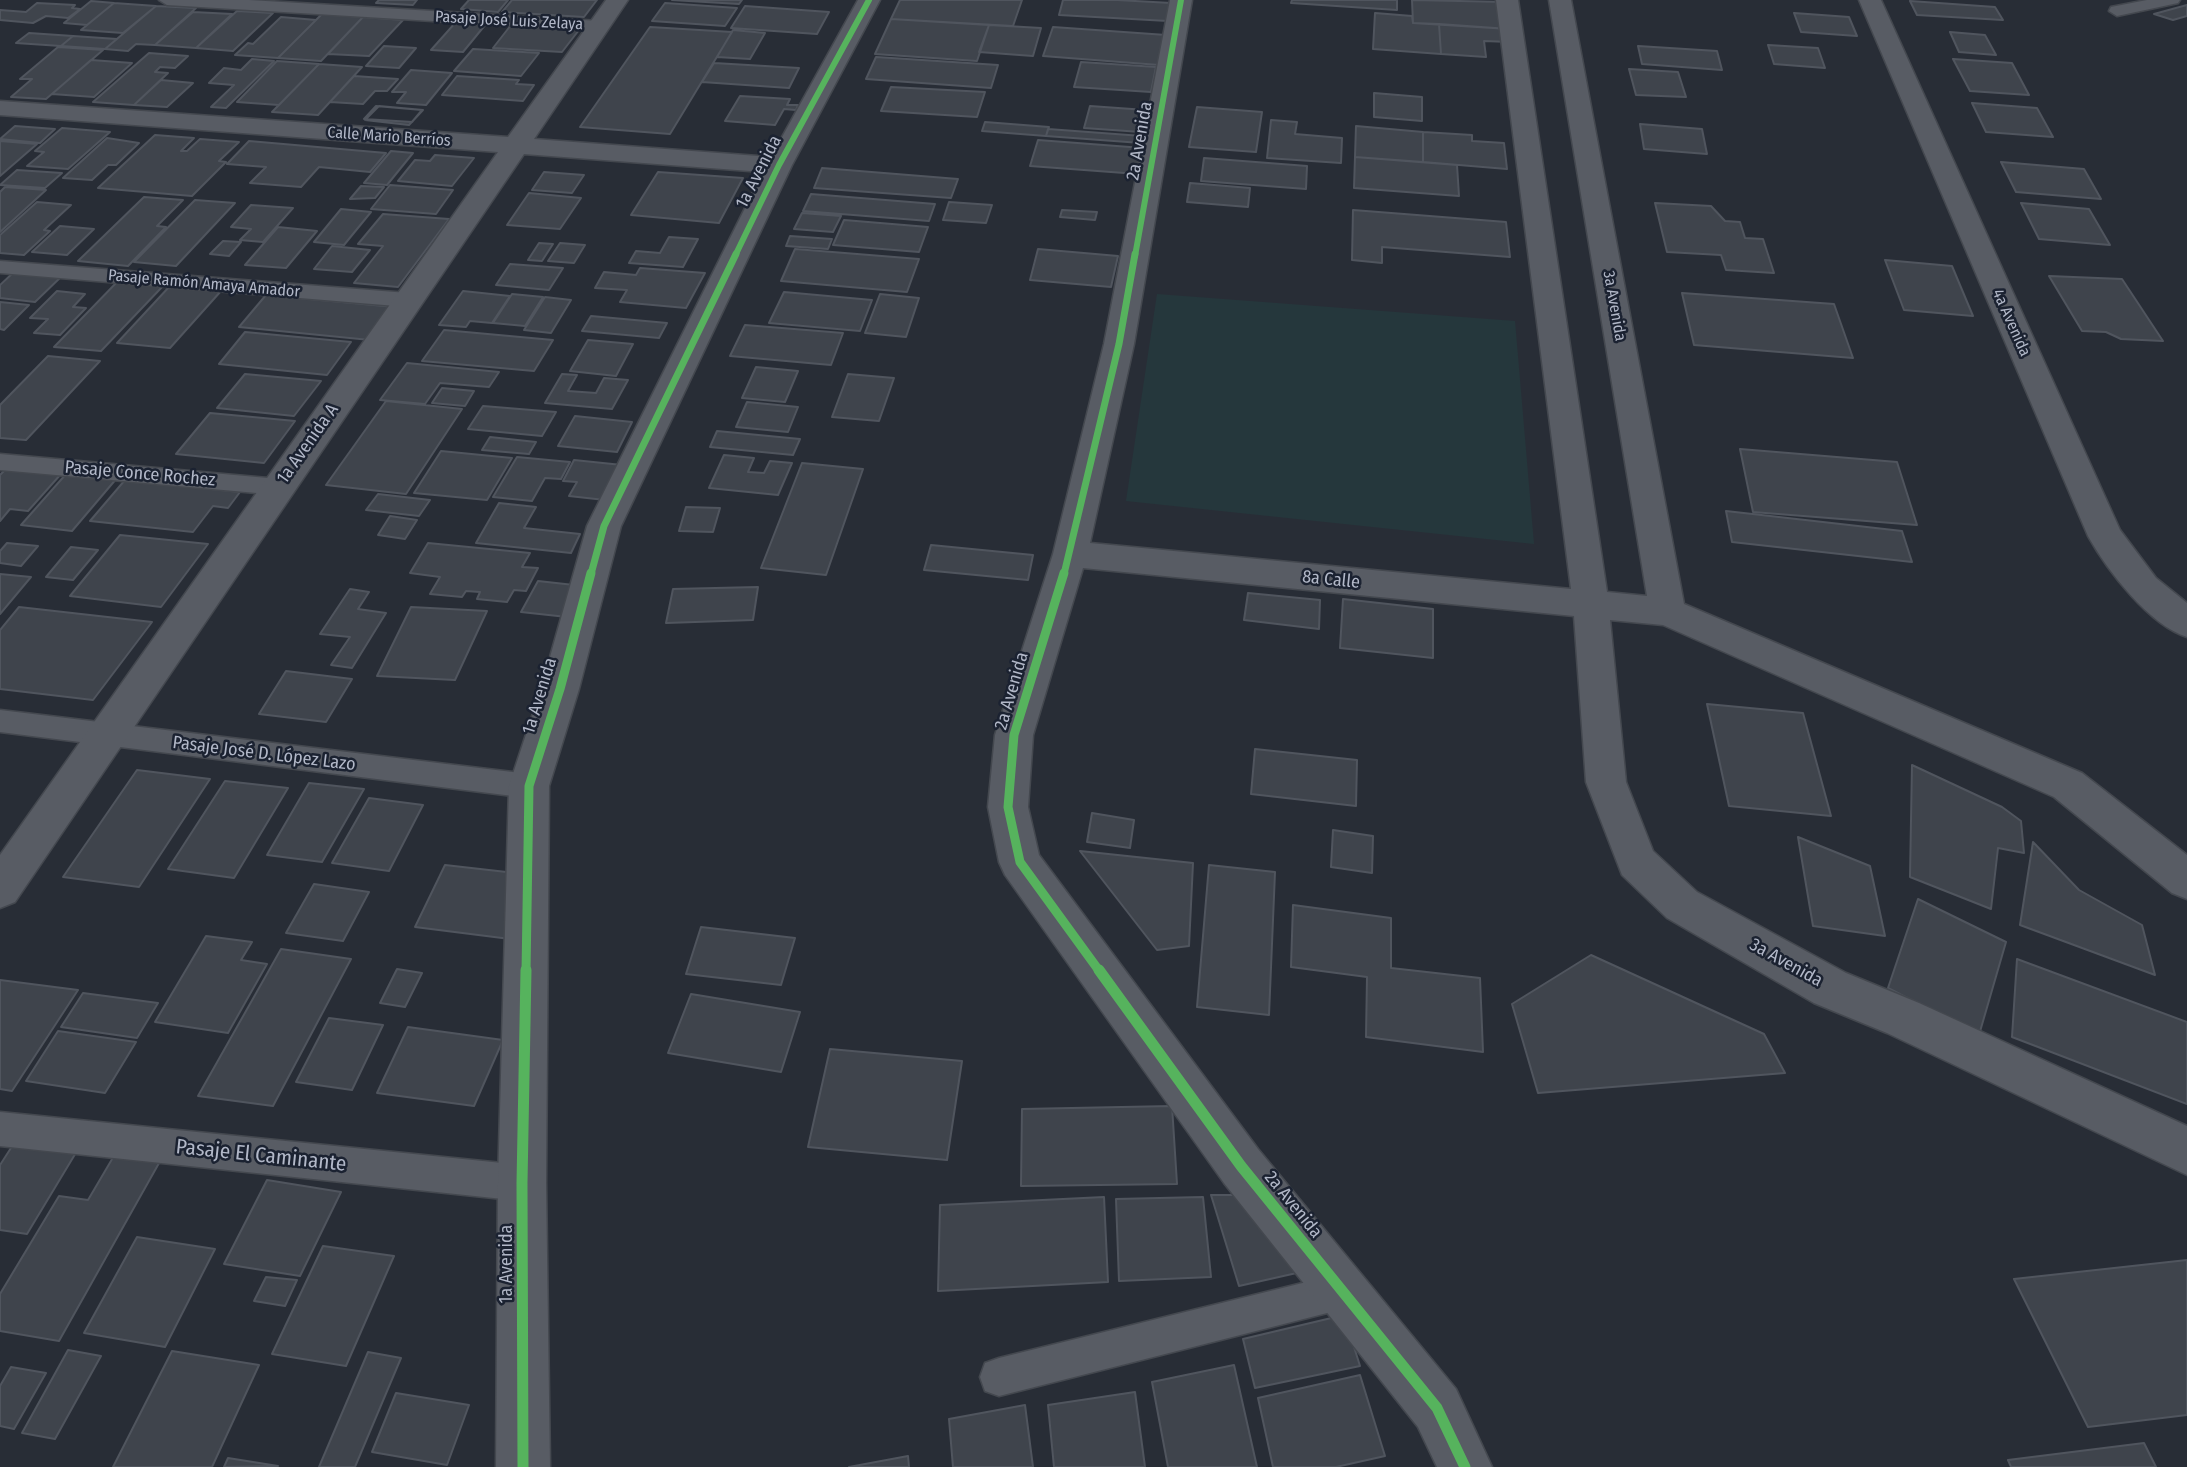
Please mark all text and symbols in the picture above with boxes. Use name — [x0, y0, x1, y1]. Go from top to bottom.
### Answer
street label: Pasaje José Luis Zelaya — [435, 8, 583, 34]
street label: 2a Avenida — [1122, 100, 1158, 182]
street label: Calle Mario Berríos — [327, 123, 451, 151]
street label: 1a Avenida — [731, 132, 787, 212]
street label: Pasaje Ramón Amaya Amador — [107, 266, 301, 302]
street label: 3a Avenida — [1598, 269, 1630, 343]
street label: 4a Avenida — [1988, 286, 2034, 360]
street label: 1a Avenida A — [273, 400, 343, 488]
street label: Pasaje Conce Rochez — [64, 457, 216, 491]
street label: 8a Calle — [1301, 566, 1361, 594]
street label: 2a Avenida — [991, 650, 1033, 732]
street label: 1a Avenida — [518, 655, 562, 737]
street label: Pasaje José D. López Lazo — [171, 732, 357, 776]
street label: 3a Avenida — [1746, 934, 1826, 992]
street label: Pasaje El Caminante — [175, 1135, 347, 1177]
street label: 2a Avenida — [1260, 1167, 1326, 1243]
street label: 1a Avenida — [496, 1225, 518, 1303]

